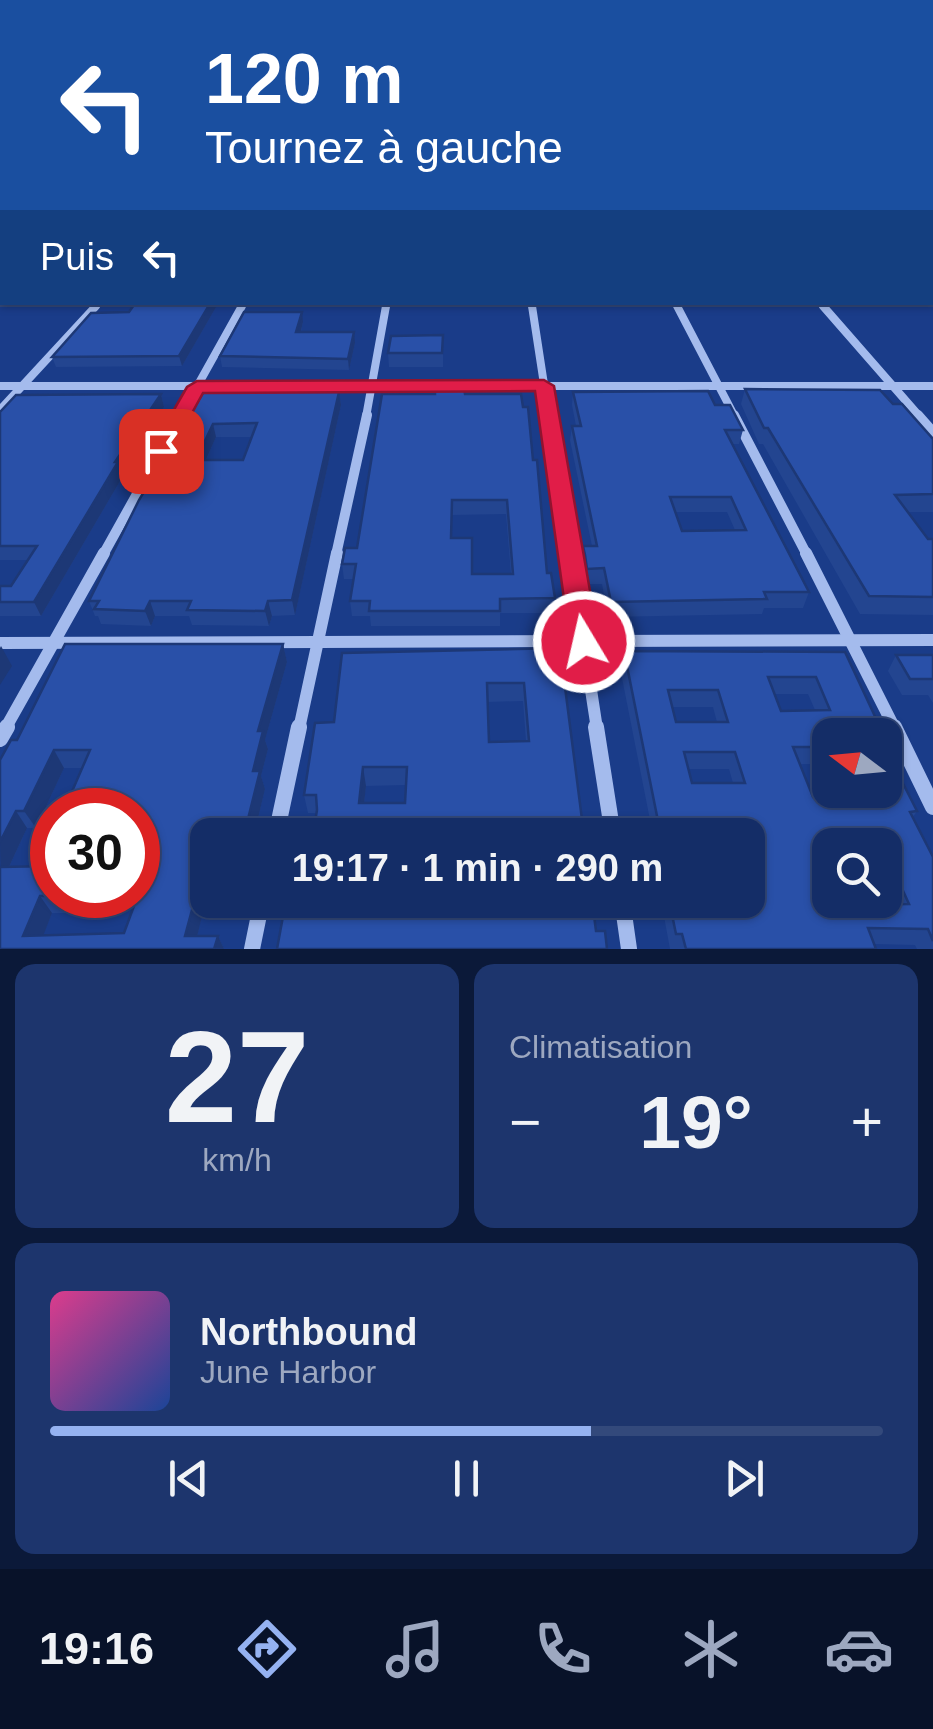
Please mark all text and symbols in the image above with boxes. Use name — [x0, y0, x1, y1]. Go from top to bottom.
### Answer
icon: left — [40, 40, 170, 170]
text: 120 m — [205, 40, 403, 118]
text: Tournez à gauche — [205, 122, 563, 173]
icon: left — [134, 230, 189, 285]
text: Puis — [40, 236, 114, 278]
pin — [119, 409, 204, 494]
icon: arrive — [134, 424, 189, 479]
position arrow — [532, 590, 636, 694]
north arrow — [812, 718, 902, 808]
map controls — [812, 718, 902, 918]
speed limit sign: 30 — [30, 788, 160, 918]
button: search — [812, 828, 902, 918]
text: 19:17 · 1 min · 290 m — [292, 847, 663, 889]
text: 27 — [165, 1004, 309, 1150]
text: Climatisation — [509, 1029, 692, 1065]
text: 19° — [639, 1080, 753, 1164]
text: − — [509, 1091, 541, 1153]
text: + — [851, 1091, 883, 1153]
text: km/h — [202, 1142, 272, 1178]
text: Northbound — [200, 1311, 417, 1353]
text: June Harbor — [200, 1354, 376, 1390]
icon: previous — [161, 1451, 216, 1506]
icon: pause — [439, 1451, 494, 1506]
icon: next — [717, 1451, 772, 1506]
icon: directions — [232, 1614, 302, 1684]
icon: music — [380, 1614, 450, 1684]
icon: phone — [528, 1614, 598, 1684]
icon: climate — [676, 1614, 746, 1684]
icon: car — [824, 1614, 894, 1684]
text: 19:16 — [39, 1623, 154, 1674]

